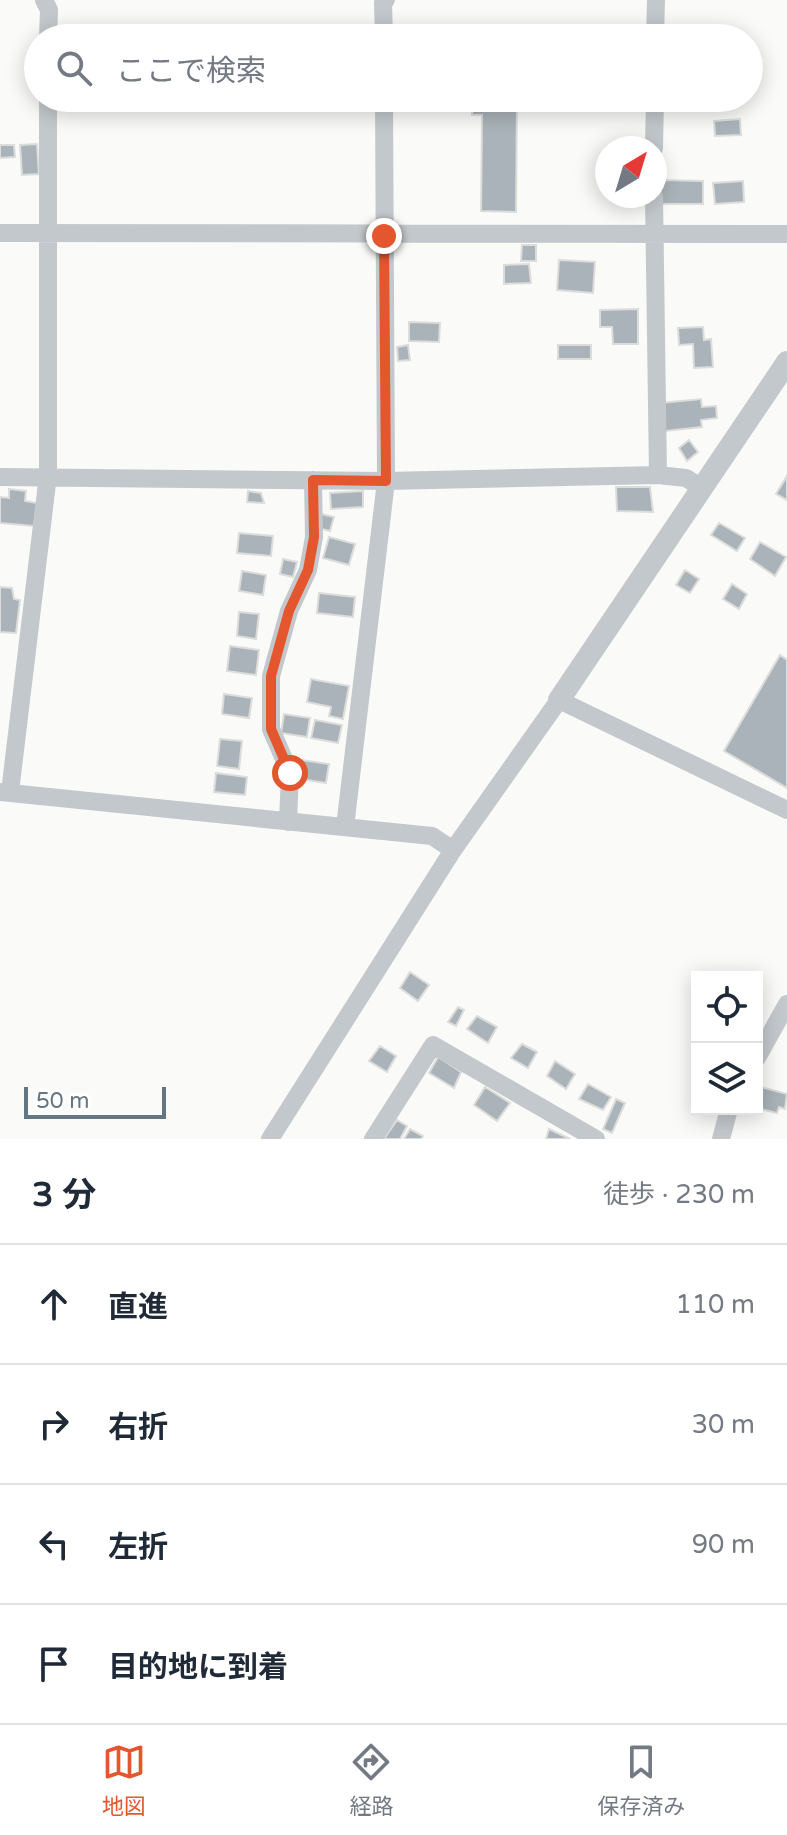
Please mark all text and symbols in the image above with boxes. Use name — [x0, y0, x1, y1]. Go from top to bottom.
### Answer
search box — [24, 24, 763, 112]
icon: search — [52, 46, 96, 90]
text: ここで検索 — [116, 53, 266, 90]
north arrow — [595, 136, 667, 208]
route end — [366, 218, 402, 254]
route start — [272, 755, 308, 791]
map controls — [691, 971, 763, 1115]
button: locate — [691, 971, 763, 1043]
button: layers — [691, 1043, 763, 1115]
scale bar — [24, 1083, 166, 1119]
text: 50 m — [36, 1088, 90, 1114]
text: 3 分 — [32, 1175, 96, 1216]
text: 徒歩 · 230 m — [603, 1179, 755, 1210]
icon: ahead — [32, 1282, 76, 1326]
text: 直進 — [108, 1289, 168, 1326]
text: 110 m — [675, 1289, 755, 1320]
icon: right — [32, 1402, 76, 1446]
text: 右折 — [108, 1409, 168, 1446]
text: 30 m — [692, 1409, 755, 1440]
icon: left — [32, 1522, 76, 1566]
text: 左折 — [108, 1529, 168, 1566]
text: 90 m — [692, 1529, 755, 1560]
icon: arrive — [32, 1642, 76, 1686]
text: 目的地に到着 — [108, 1649, 288, 1686]
tab: 地図 — [102, 1740, 146, 1820]
tab: 経路 — [349, 1740, 393, 1820]
tab: 保存済み — [597, 1740, 685, 1820]

